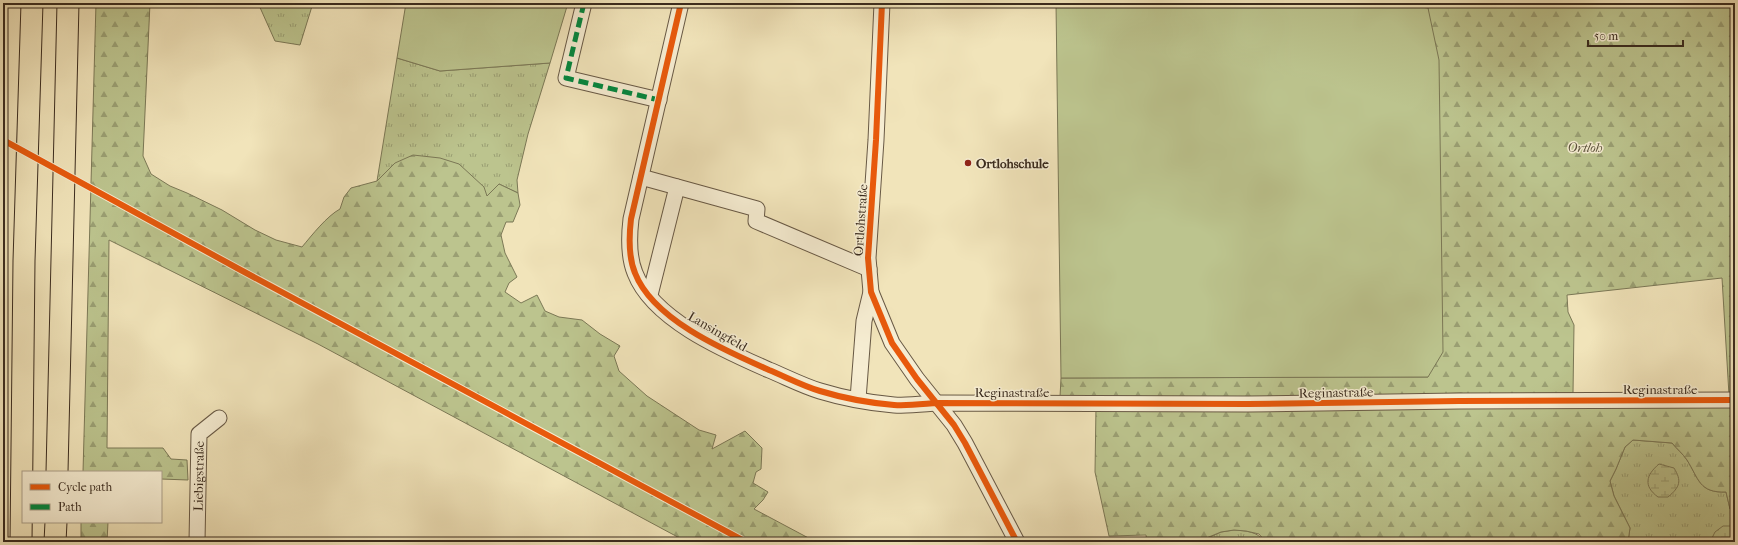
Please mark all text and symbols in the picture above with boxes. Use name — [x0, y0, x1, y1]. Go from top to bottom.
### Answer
scale bar — [1588, 22, 1683, 48]
text: 50 m — [1594, 29, 1618, 43]
park label: Ortloh — [1568, 140, 1603, 155]
place label: Ortlohschule — [976, 156, 1049, 171]
marker: Ortlohschule — [963, 158, 973, 168]
street label: Ortlohstraße — [850, 183, 871, 257]
street label: Lansingfeld — [686, 309, 751, 355]
street label: Reginastraße — [1623, 382, 1698, 397]
street label: Reginastraße — [1299, 384, 1374, 401]
street label: Reginastraße — [975, 385, 1050, 400]
street label: Liebigstraße — [191, 440, 207, 511]
legend — [22, 471, 162, 523]
text: Cycle path — [58, 480, 113, 494]
text: Path — [58, 500, 82, 514]

